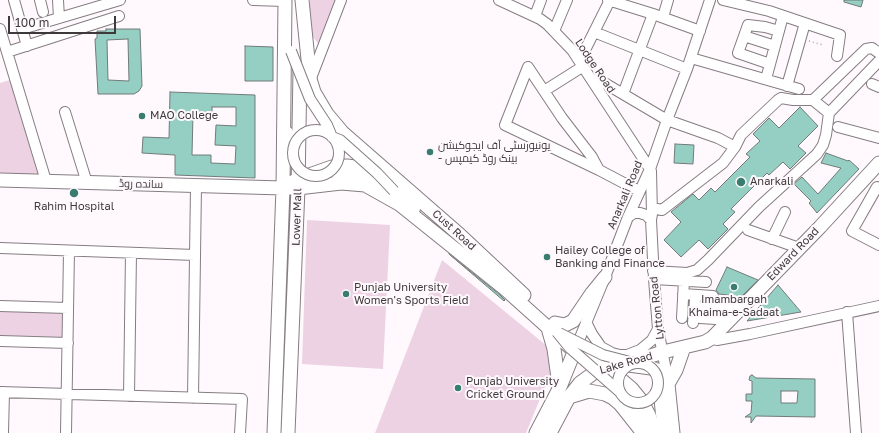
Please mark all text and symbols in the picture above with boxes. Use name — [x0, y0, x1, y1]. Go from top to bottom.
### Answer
scale bar — [10, 8, 118, 34]
text: 100 m — [15, 15, 49, 30]
street label: Lodge Road — [572, 36, 618, 96]
place label: MAO College — [150, 109, 218, 123]
marker: MAO College — [137, 111, 147, 121]
place label: یونیورسٹی آف ایجوکیشن - بینک روڈ کیمپس — [438, 139, 551, 165]
marker: یونیورسٹی آف ایجوکیشن - بینک روڈ کیمپس — [425, 147, 435, 157]
street label: Anarkali Road — [605, 159, 645, 231]
place label: Anarkali — [750, 175, 793, 189]
marker: Anarkali — [735, 176, 747, 188]
street label: ساندہ روڈ — [119, 177, 163, 191]
marker: Rahim Hospital — [68, 187, 80, 199]
street label: Lower Mall — [289, 188, 305, 246]
place label: Rahim Hospital — [34, 200, 114, 214]
street label: Cust Road — [429, 207, 479, 253]
street label: Edward Road — [764, 225, 822, 283]
place label: Hailey College of Banking and Finance — [555, 244, 665, 270]
marker: Hailey College of Banking and Finance — [542, 252, 552, 262]
street label: Lytton Road — [647, 276, 667, 340]
place label: Punjab University Women's Sports Field — [354, 281, 468, 307]
marker: Imambargah Khaima-e-Sadaat — [729, 282, 739, 292]
marker: Punjab University Women's Sports Field — [341, 289, 351, 299]
place label: Imambargah Khaima-e-Sadaat — [689, 293, 779, 319]
street label: Lake Road — [598, 349, 654, 377]
place label: Punjab University Cricket Ground — [466, 375, 559, 401]
marker: Punjab University Cricket Ground — [453, 383, 463, 393]

